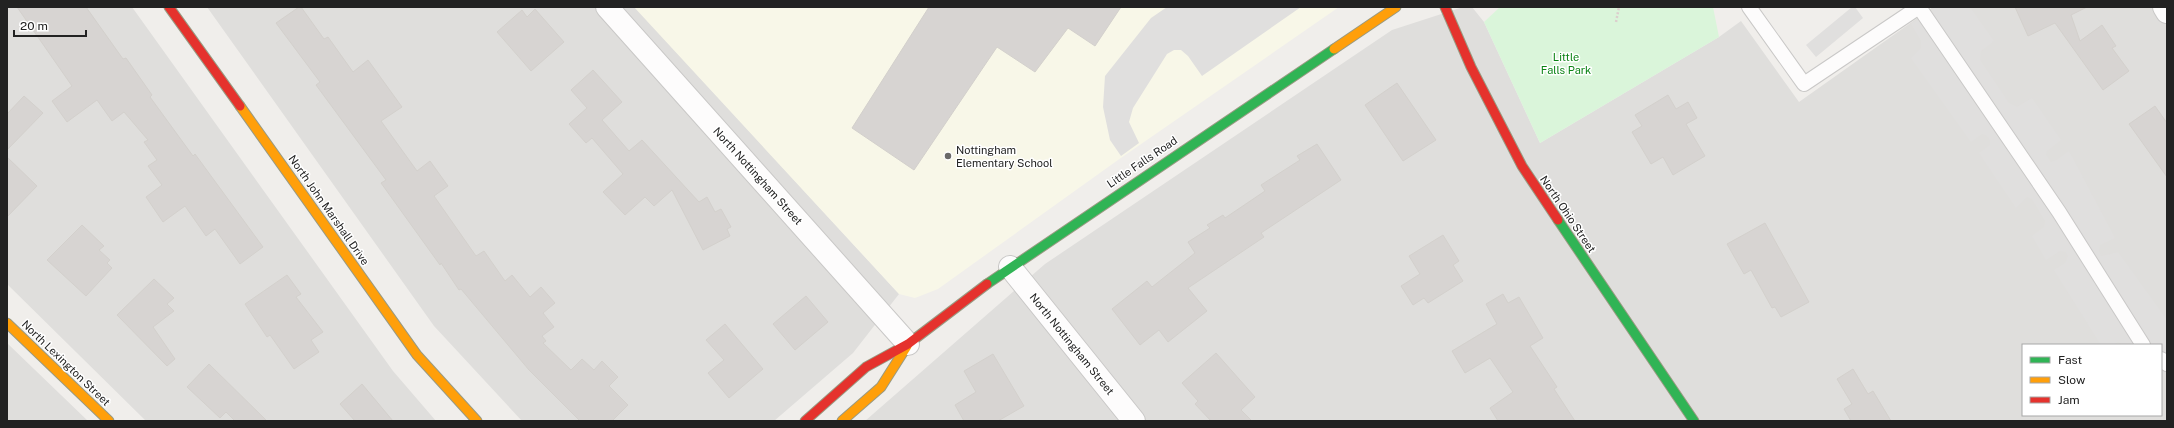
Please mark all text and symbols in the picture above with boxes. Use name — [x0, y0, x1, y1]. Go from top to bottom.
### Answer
scale bar — [14, 12, 86, 38]
text: 20 m — [20, 19, 48, 33]
park label: Little Falls Park — [1541, 51, 1591, 76]
street label: North Nottingham Street — [711, 125, 805, 227]
street label: Little Falls Road — [1105, 134, 1179, 190]
place label: Nottingham Elementary School — [956, 144, 1053, 169]
marker: Nottingham Elementary School — [943, 151, 953, 161]
street label: North John Marshall Drive — [286, 153, 372, 267]
street label: North Ohio Street — [1538, 173, 1598, 255]
street label: North Nottingham Street — [1027, 291, 1117, 397]
street label: North Lexington Street — [20, 318, 112, 408]
legend — [2022, 344, 2162, 416]
text: Fast — [2058, 353, 2083, 367]
text: Slow — [2058, 373, 2086, 387]
text: Jam — [2058, 393, 2080, 407]

